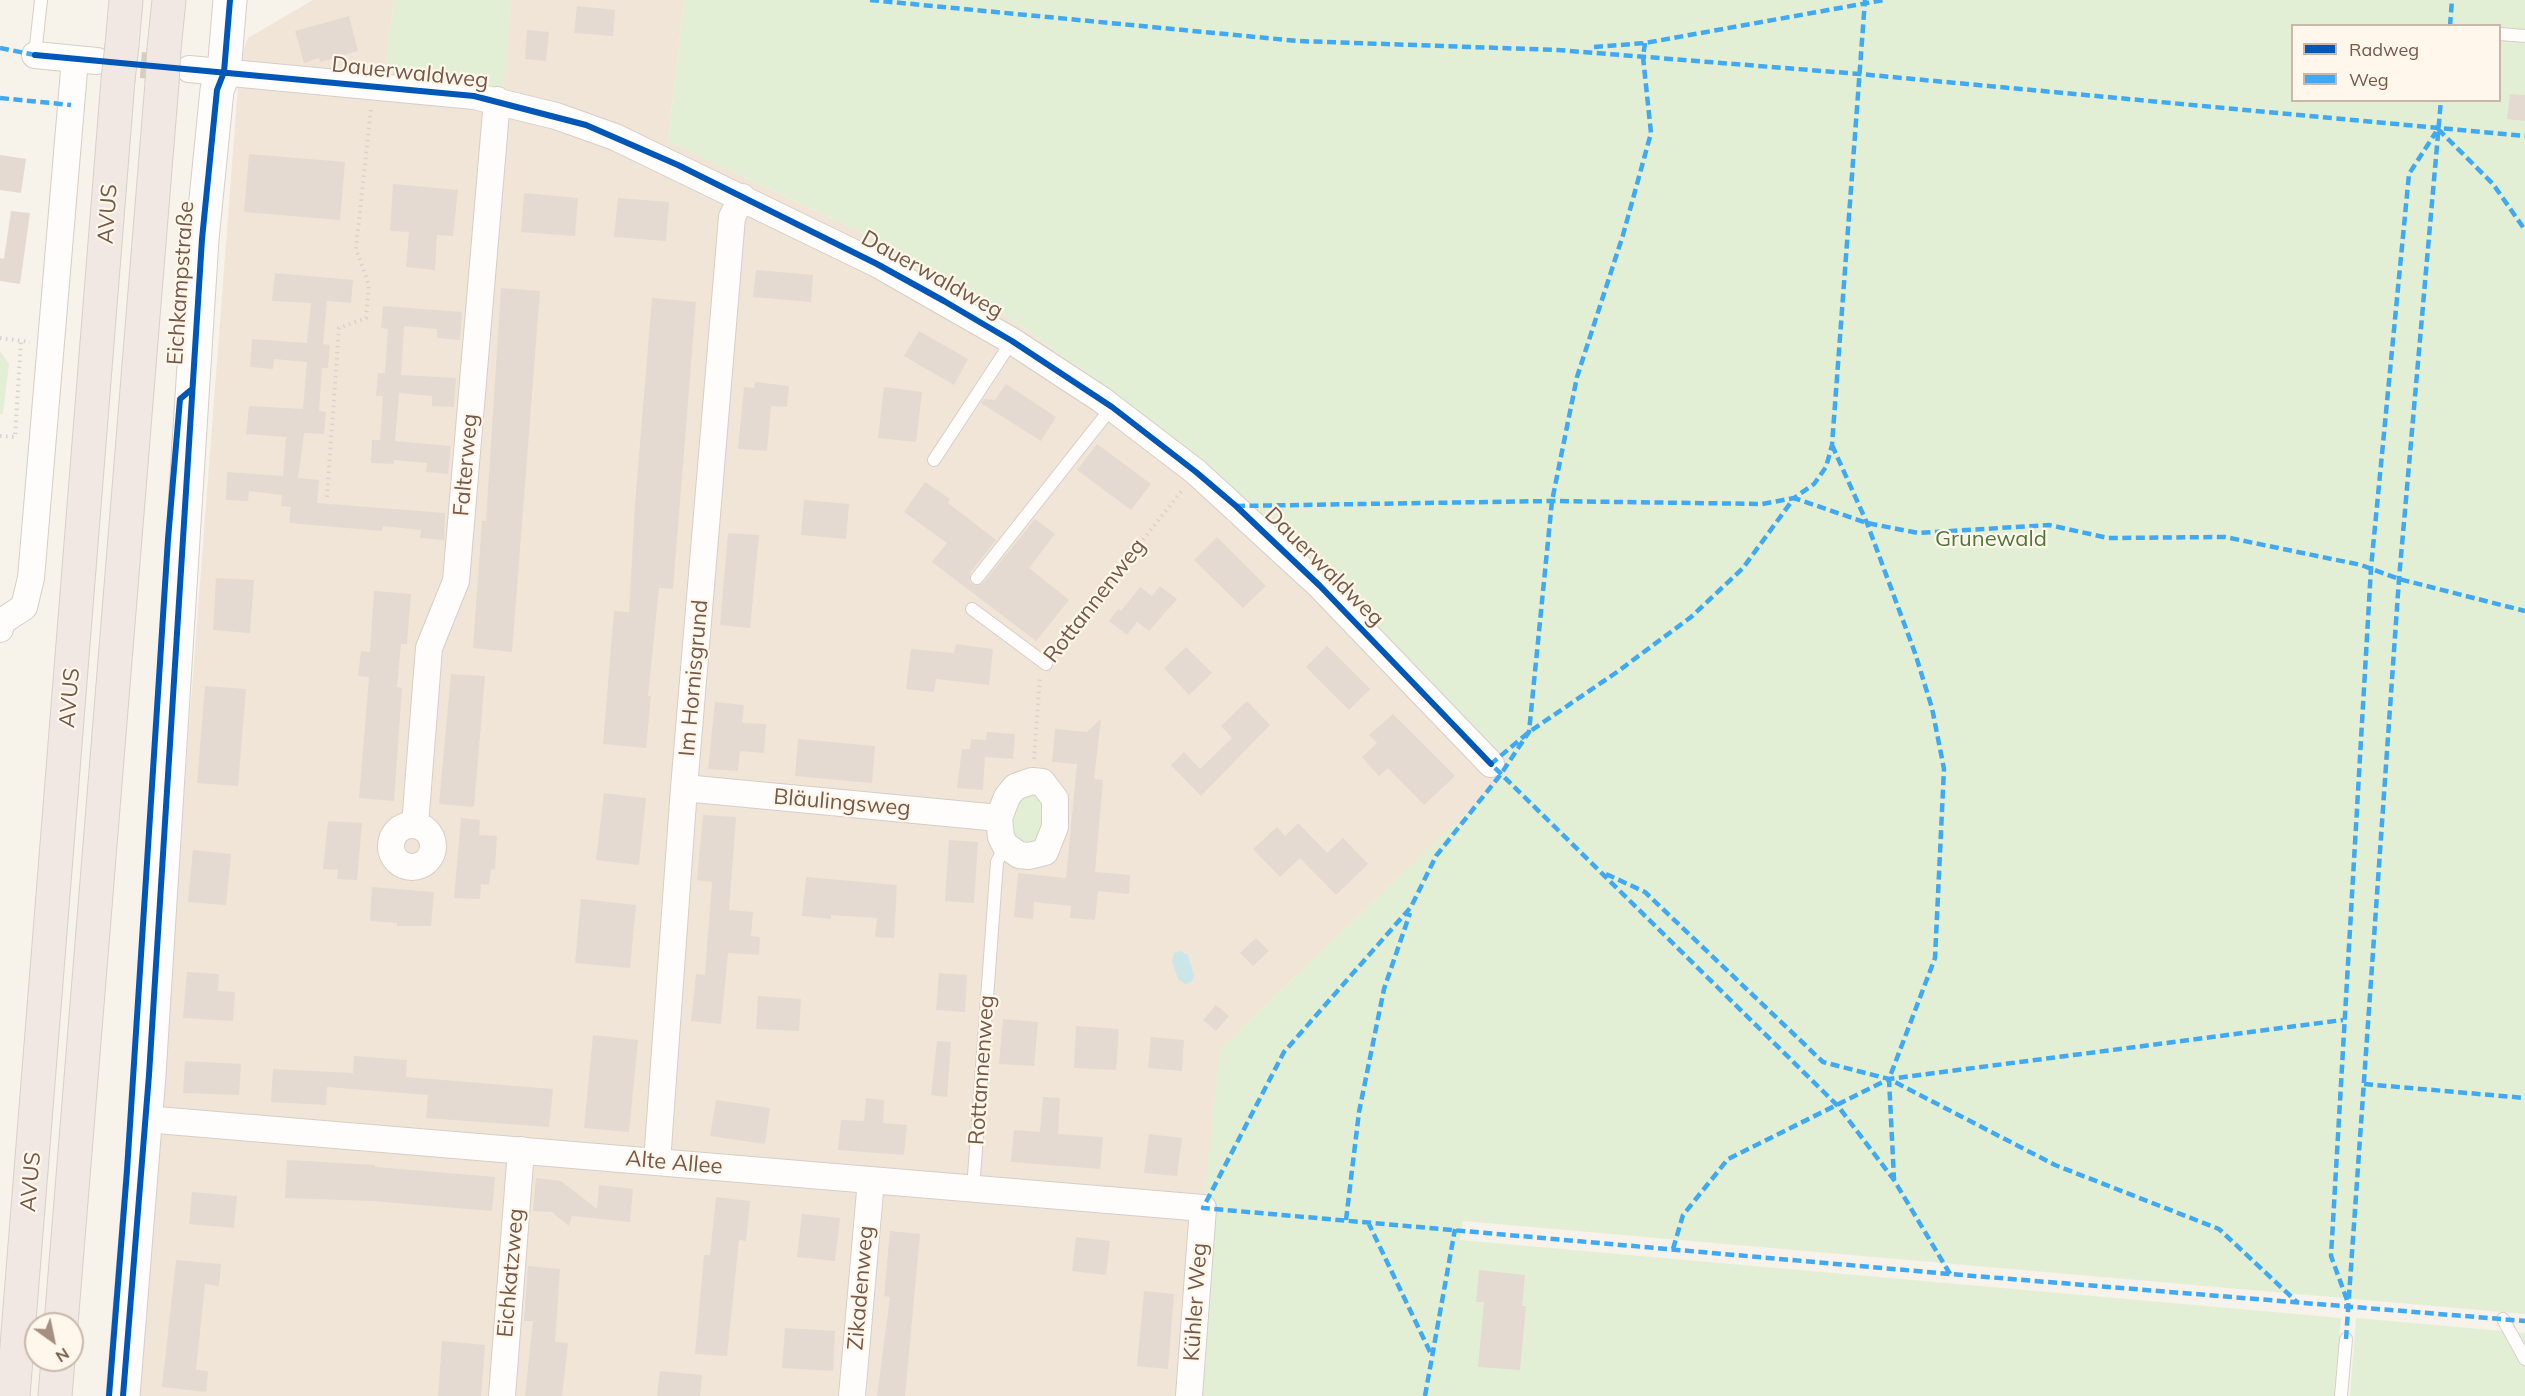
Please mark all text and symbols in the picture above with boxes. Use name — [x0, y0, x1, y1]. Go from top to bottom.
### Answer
legend — [2291, 24, 2501, 102]
text: Radweg — [2349, 38, 2419, 61]
street label: Dauerwaldweg — [330, 52, 490, 94]
text: Weg — [2349, 68, 2389, 91]
street label: AVUS — [93, 183, 123, 245]
street label: Eichkampstraße — [162, 200, 200, 366]
street label: Dauerwaldweg — [857, 225, 1007, 325]
street label: Falterweg — [448, 413, 484, 517]
street label: Dauerwaldweg — [1259, 502, 1389, 632]
park label: Grunewald — [1935, 526, 2047, 552]
street label: Rottannenweg — [1038, 534, 1152, 668]
street label: Im Hornisgrund — [674, 599, 714, 757]
street label: AVUS — [54, 667, 86, 729]
street label: Bläulingsweg — [772, 784, 912, 822]
street label: Rottannenweg — [964, 994, 1000, 1146]
street label: Alte Allee — [624, 1146, 724, 1180]
street label: AVUS — [15, 1151, 47, 1213]
street label: Eichkatzweg — [492, 1207, 530, 1339]
street label: Zikadenweg — [842, 1225, 880, 1351]
street label: Kühler Weg — [1179, 1242, 1213, 1362]
north arrow — [24, 1312, 84, 1372]
text: N — [52, 1344, 73, 1367]

